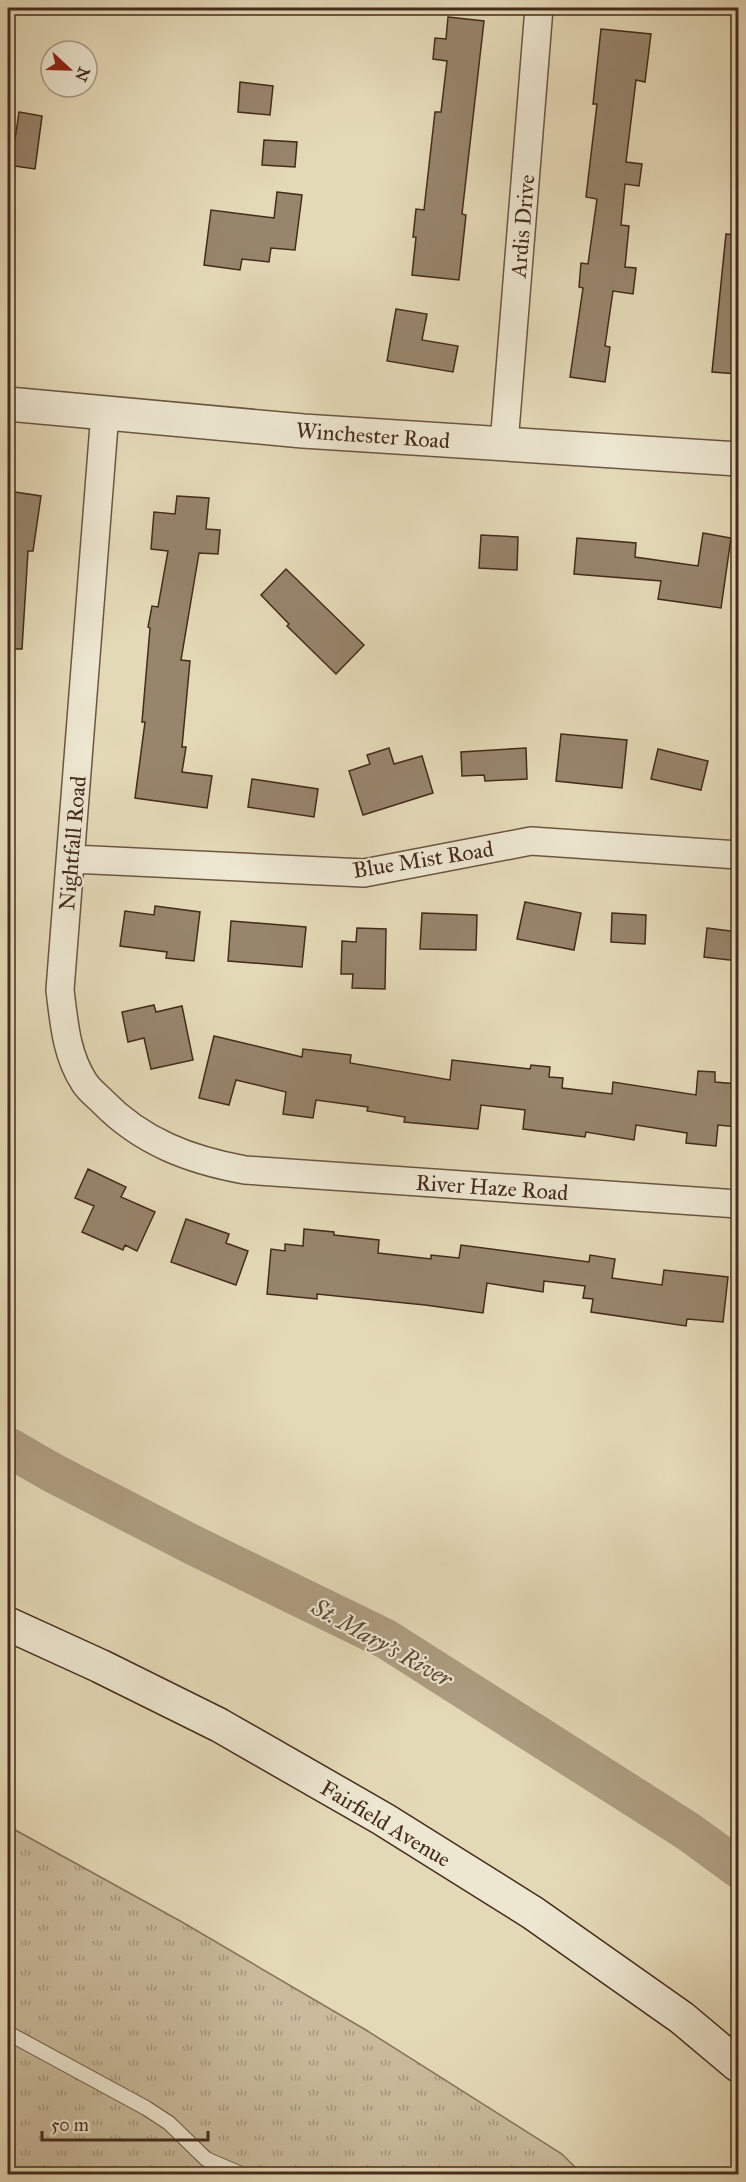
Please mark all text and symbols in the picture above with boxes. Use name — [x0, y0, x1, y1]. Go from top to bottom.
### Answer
north arrow — [39, 39, 99, 99]
text: N — [71, 65, 94, 85]
street label: Ardis Drive — [504, 173, 540, 280]
street label: Winchester Road — [295, 417, 451, 454]
street label: Nightfall Road — [53, 775, 92, 911]
street label: Blue Mist Road — [351, 835, 495, 884]
street label: River Haze Road — [415, 1169, 569, 1206]
water label: St. Mary's River — [305, 1591, 459, 1695]
street label: Fairfield Avenue — [316, 1774, 456, 1873]
scale bar — [42, 2104, 208, 2142]
text: 50 m — [51, 2114, 89, 2136]

